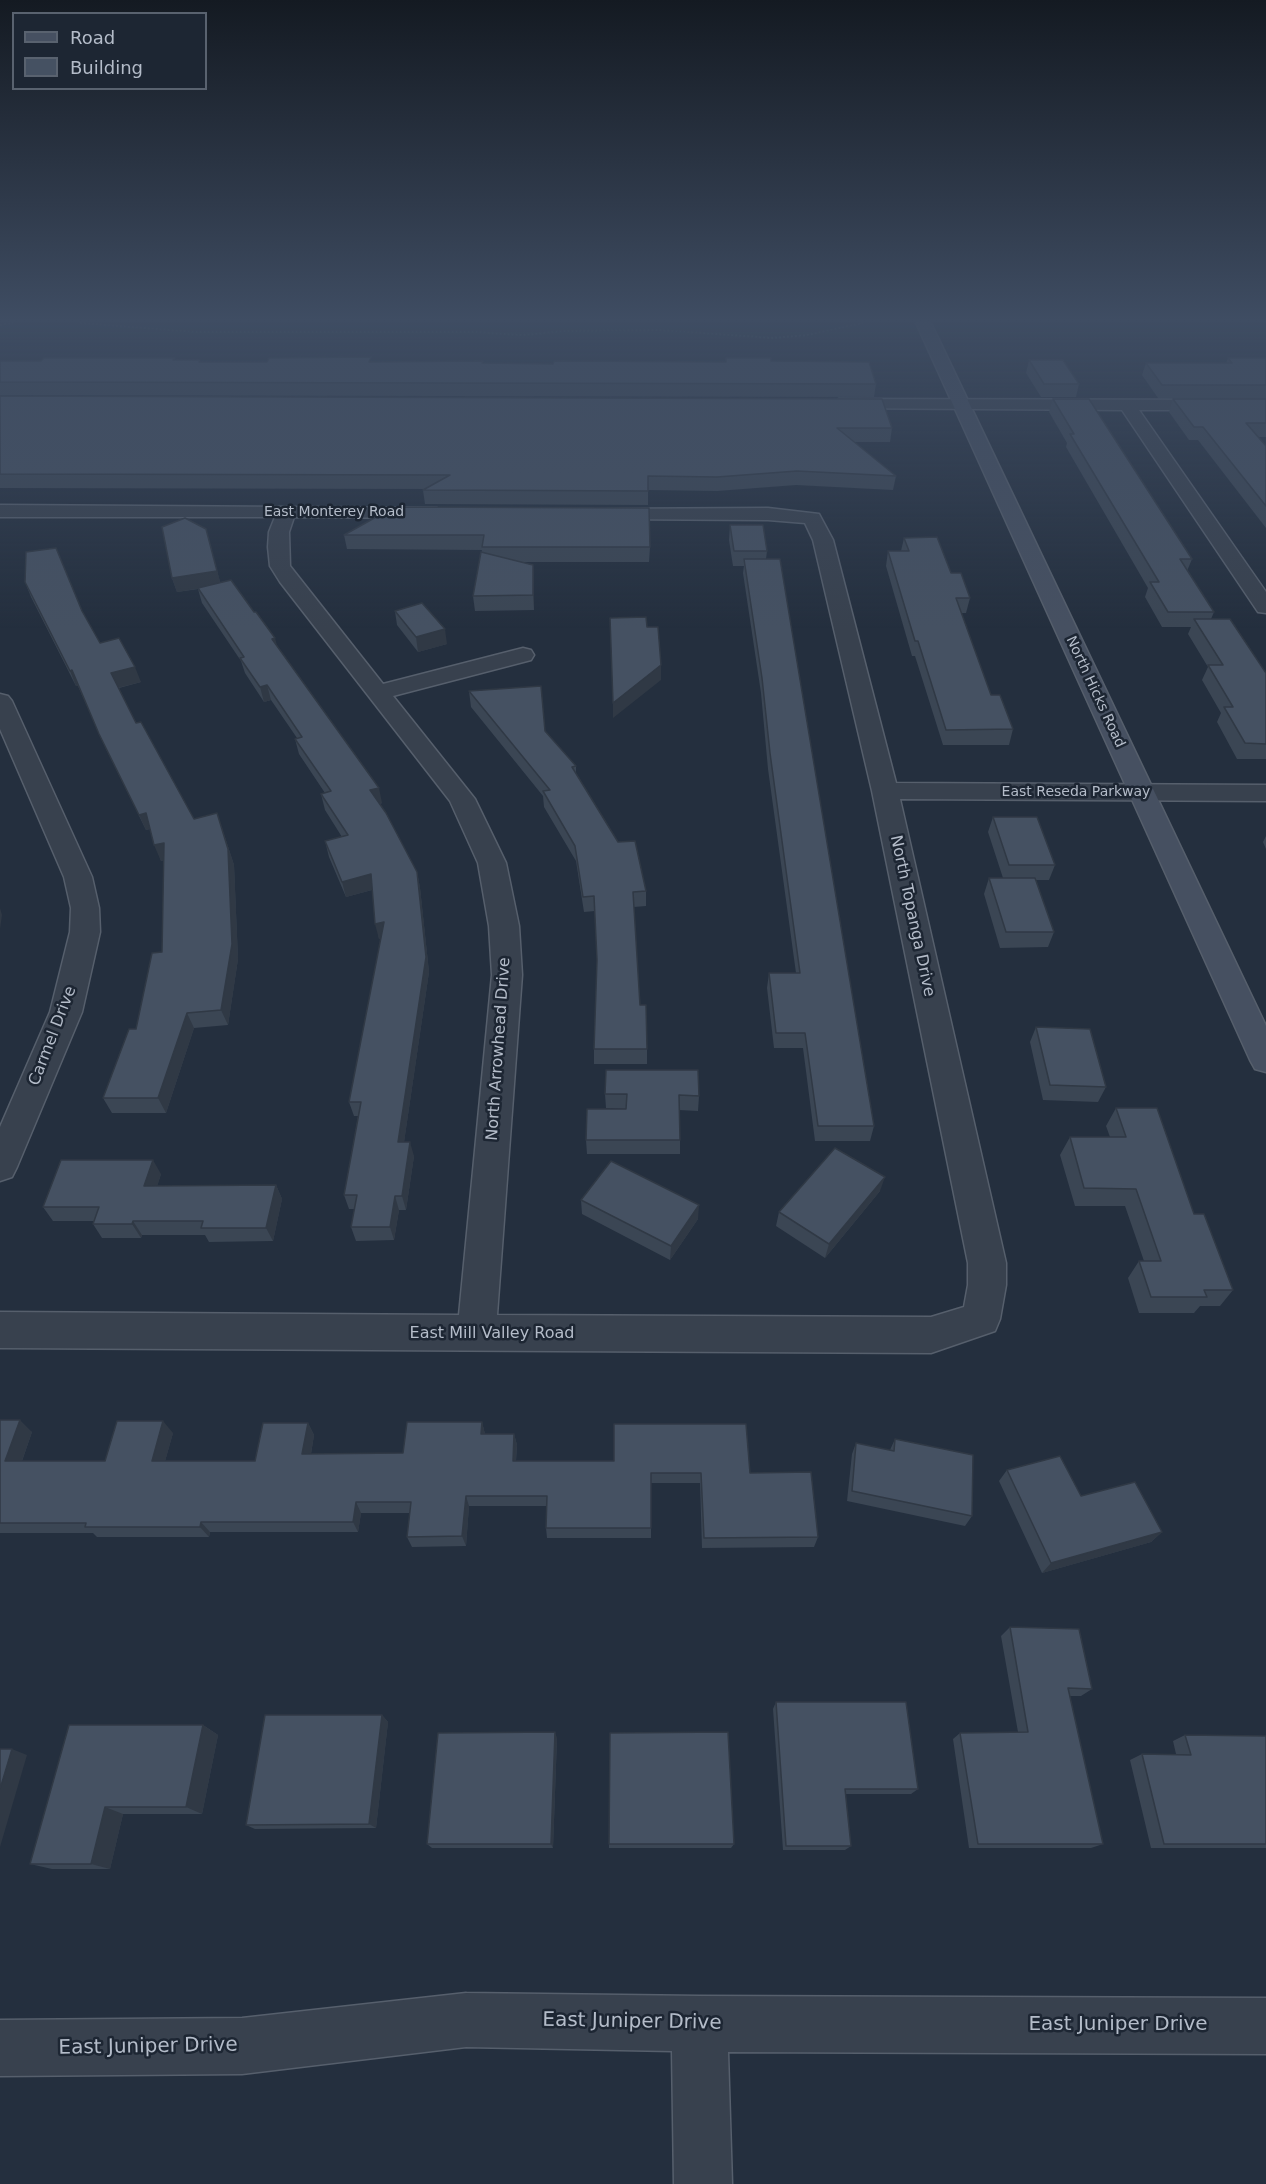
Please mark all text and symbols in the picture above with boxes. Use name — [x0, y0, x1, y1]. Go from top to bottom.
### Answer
legend — [12, 12, 207, 90]
text: Road — [70, 27, 115, 48]
text: Building — [70, 57, 143, 78]
street label: East Monterey Road — [264, 504, 404, 520]
street label: North Hicks Road — [1062, 634, 1128, 750]
street label: East Reseda Parkway — [1002, 784, 1150, 800]
street label: North Topanga Drive — [886, 834, 938, 998]
street label: North Arrowhead Drive — [483, 957, 515, 1141]
street label: Carmel Drive — [25, 984, 81, 1088]
street label: East Mill Valley Road — [410, 1324, 574, 1344]
street label: East Juniper Drive — [542, 2008, 722, 2036]
street label: East Juniper Drive — [1028, 2013, 1208, 2037]
street label: East Juniper Drive — [58, 2033, 238, 2061]

